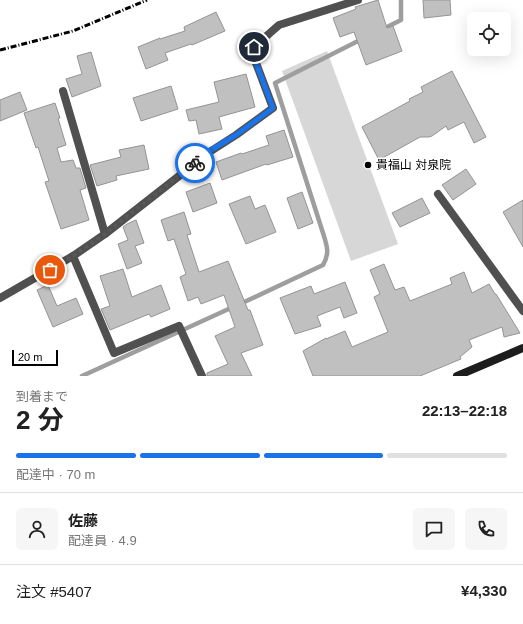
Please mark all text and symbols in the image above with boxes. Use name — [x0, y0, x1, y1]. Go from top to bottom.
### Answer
map controls — [467, 12, 511, 56]
button: locate — [467, 12, 511, 56]
pin — [237, 30, 271, 64]
icon: home — [243, 36, 265, 58]
courier — [175, 143, 215, 183]
icon: bike — [184, 152, 206, 174]
place label: 貴福山 対泉院 — [376, 158, 451, 172]
marker: 貴福山 対泉院 — [363, 160, 373, 170]
pin — [33, 253, 67, 287]
icon: bag — [39, 259, 61, 281]
scale bar — [12, 348, 58, 367]
text: 20 m — [18, 351, 42, 363]
text: 到着まで — [16, 389, 68, 404]
text: 22:13–22:18 — [422, 402, 507, 419]
text: 2 分 — [16, 405, 64, 435]
text: 配達中 · 70 m — [16, 467, 95, 482]
button: person — [16, 508, 58, 550]
button: chat — [413, 508, 455, 550]
button: phone — [465, 508, 507, 550]
text: 佐藤 — [68, 512, 98, 529]
text: 配達員 · 4.9 — [68, 533, 137, 548]
text: ¥4,330 — [461, 582, 507, 599]
text: 注文 #5407 — [16, 583, 92, 600]

